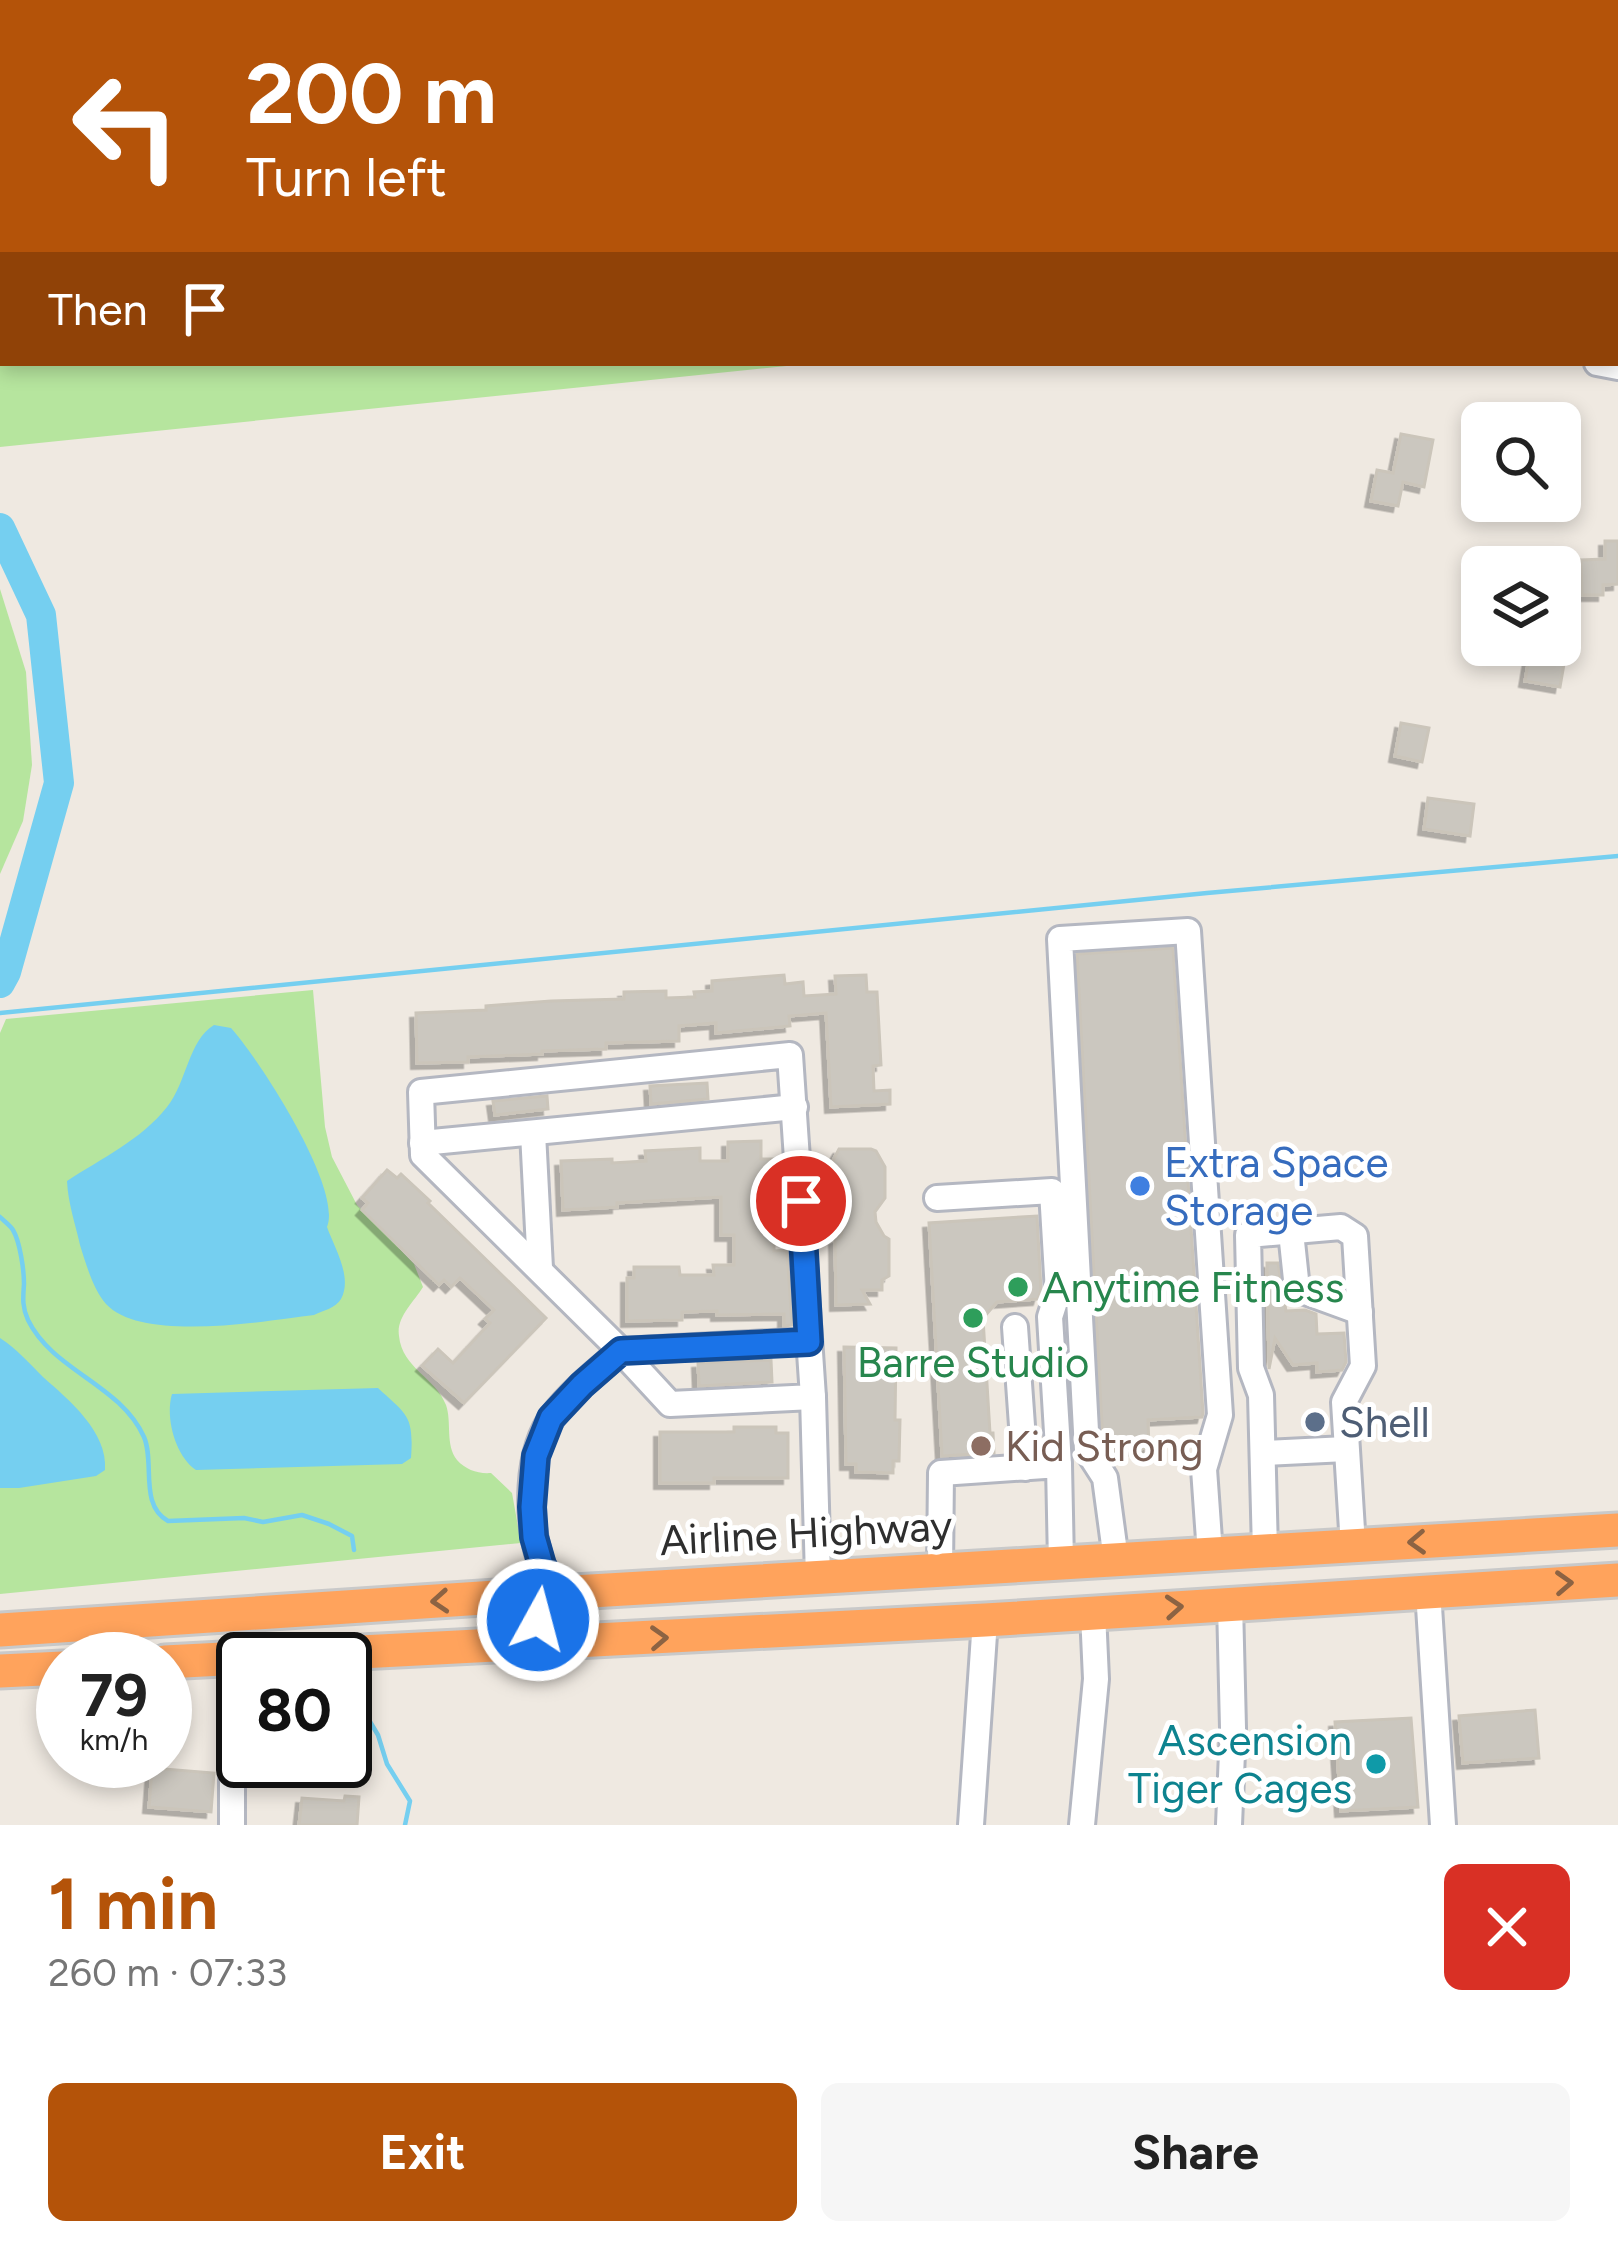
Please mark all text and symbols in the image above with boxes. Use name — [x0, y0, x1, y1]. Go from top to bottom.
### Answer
text: 200 m — [246, 43, 497, 144]
icon: left — [48, 48, 204, 204]
text: Turn left — [246, 145, 447, 210]
icon: arrive — [172, 276, 238, 342]
text: Then — [48, 282, 148, 336]
map controls — [1461, 402, 1581, 666]
button: search — [1461, 402, 1581, 522]
button: layers — [1461, 546, 1581, 666]
place label: Extra Space Storage — [1164, 1137, 1388, 1236]
pin — [750, 1150, 852, 1252]
icon: arrive — [768, 1168, 834, 1234]
marker: Extra Space Storage — [1127, 1173, 1153, 1199]
place label: Anytime Fitness — [1042, 1262, 1344, 1313]
marker: Anytime Fitness — [1005, 1274, 1031, 1300]
marker: Barre Studio — [960, 1305, 986, 1331]
place label: Barre Studio — [857, 1337, 1089, 1388]
place label: Shell — [1339, 1397, 1430, 1448]
marker: Shell — [1302, 1409, 1328, 1435]
place label: Kid Strong — [1005, 1421, 1204, 1472]
marker: Kid Strong — [968, 1433, 994, 1459]
street label: Airline Highway — [658, 1500, 954, 1566]
one-way arrow — [1407, 1529, 1426, 1555]
position arrow — [475, 1557, 601, 1683]
one-way arrow — [1555, 1570, 1574, 1596]
one-way arrow — [430, 1588, 449, 1614]
one-way arrow — [1165, 1595, 1184, 1621]
one-way arrow — [650, 1625, 669, 1651]
speed limit sign: 80 — [216, 1632, 372, 1788]
text: 79 — [80, 1659, 148, 1731]
place label: Ascension Tiger Cages — [1128, 1715, 1352, 1814]
text: km/h — [80, 1721, 148, 1758]
marker: Ascension Tiger Cages — [1363, 1751, 1389, 1777]
text: 1 min — [48, 1861, 218, 1947]
button: close — [1444, 1864, 1570, 1990]
text: 260 m · 07:33 — [48, 1949, 287, 1996]
button: Exit — [48, 2083, 797, 2221]
button: Share — [821, 2083, 1570, 2221]

